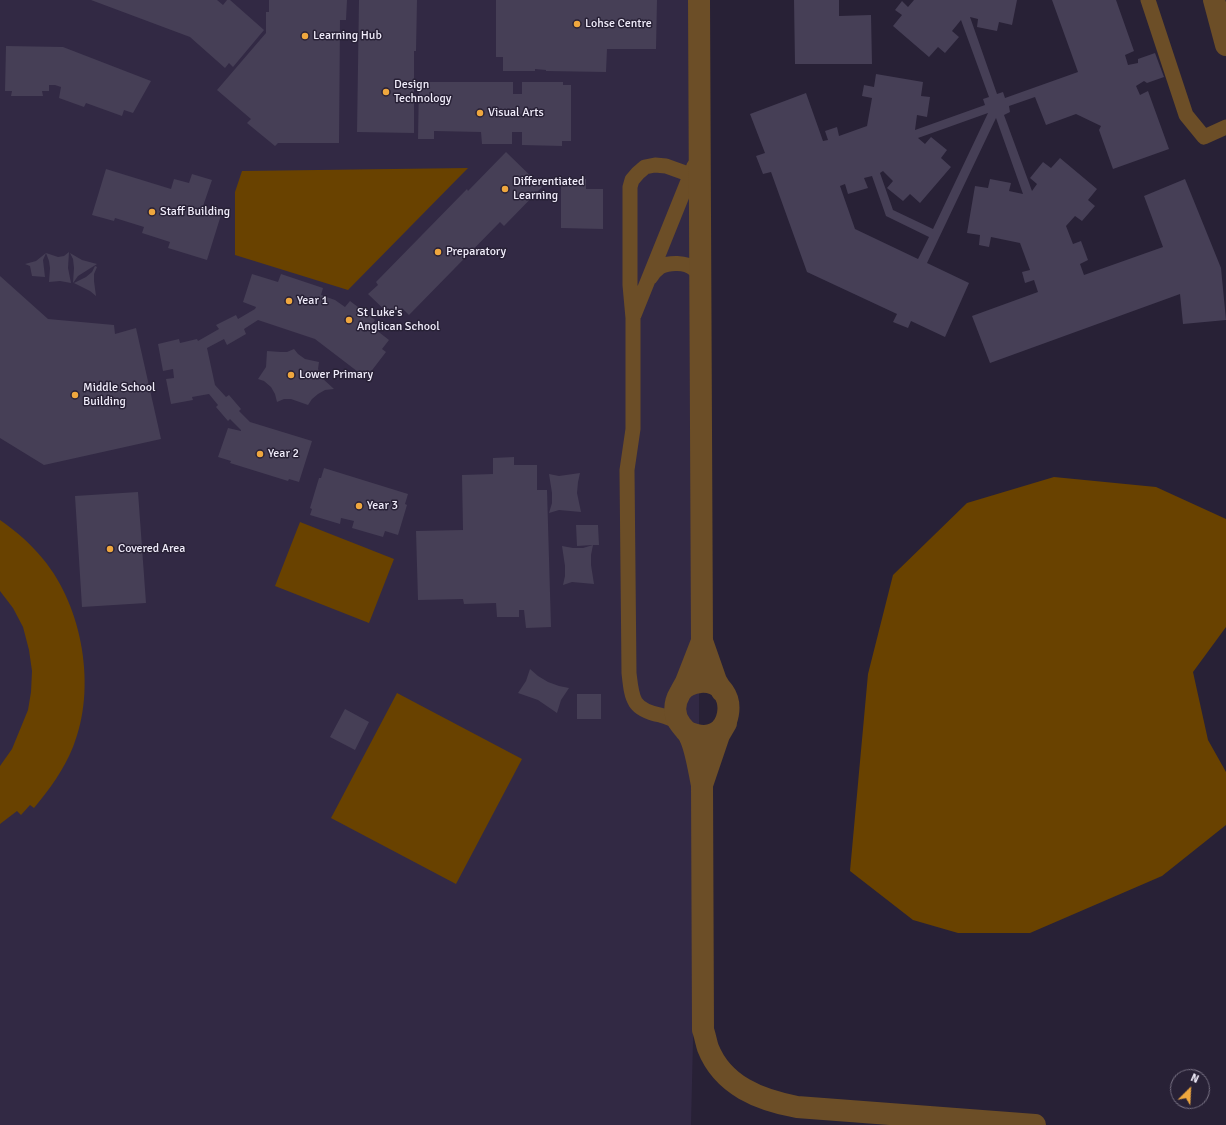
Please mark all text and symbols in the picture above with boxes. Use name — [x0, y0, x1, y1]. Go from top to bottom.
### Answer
place label: Lohse Centre — [585, 17, 652, 31]
marker: Lohse Centre — [572, 19, 582, 29]
place label: Learning Hub — [313, 29, 382, 43]
marker: Learning Hub — [300, 31, 310, 41]
place label: Design Technology — [394, 78, 451, 106]
marker: Design Technology — [381, 87, 391, 97]
place label: Visual Arts — [488, 106, 544, 120]
marker: Visual Arts — [475, 108, 485, 118]
place label: Differentiated Learning — [513, 175, 584, 203]
marker: Differentiated Learning — [500, 184, 510, 194]
place label: Staff Building — [160, 205, 230, 219]
marker: Staff Building — [147, 207, 157, 217]
place label: Preparatory — [446, 245, 506, 259]
marker: Preparatory — [433, 247, 443, 257]
place label: Year 1 — [297, 294, 328, 308]
marker: Year 1 — [284, 296, 294, 306]
place label: St Luke's Anglican School — [357, 306, 440, 334]
marker: St Luke's Anglican School — [344, 315, 354, 325]
place label: Lower Primary — [299, 368, 373, 382]
marker: Lower Primary — [286, 370, 296, 380]
place label: Middle School Building — [83, 381, 156, 409]
marker: Middle School Building — [70, 390, 80, 400]
place label: Year 2 — [268, 447, 299, 461]
marker: Year 2 — [255, 449, 265, 459]
place label: Year 3 — [367, 499, 398, 513]
marker: Year 3 — [354, 501, 364, 511]
place label: Covered Area — [118, 542, 185, 556]
marker: Covered Area — [105, 544, 115, 554]
north arrow — [1170, 1069, 1210, 1109]
text: N — [1189, 1071, 1201, 1086]

